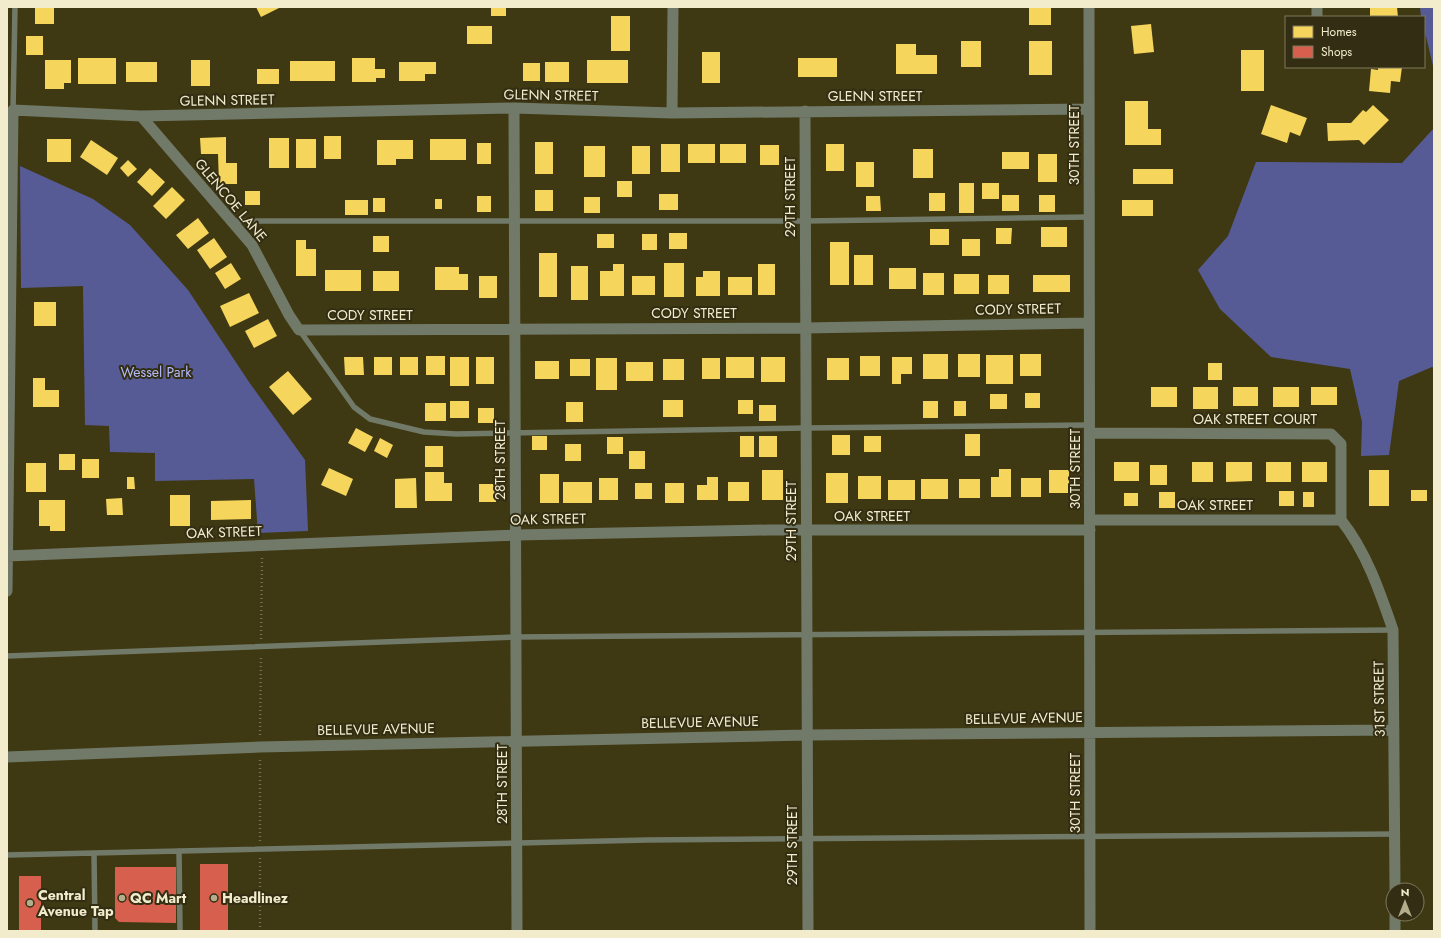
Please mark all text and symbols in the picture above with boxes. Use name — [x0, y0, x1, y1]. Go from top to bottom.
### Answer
legend — [1285, 16, 1425, 68]
text: Homes — [1321, 23, 1357, 41]
text: Shops — [1321, 43, 1352, 61]
street label: GLENN STREET — [503, 84, 599, 106]
street label: GLENN STREET — [828, 86, 923, 106]
street label: GLENN STREET — [179, 89, 275, 111]
street label: 30TH STREET — [1064, 104, 1084, 185]
street label: GLENCOE LANE — [190, 154, 272, 246]
street label: 29TH STREET — [780, 156, 800, 237]
street label: CODY STREET — [975, 298, 1062, 320]
street label: CODY STREET — [651, 303, 737, 323]
street label: CODY STREET — [327, 305, 413, 325]
park label: Wessel Park — [121, 362, 192, 382]
street label: OAK STREET COURT — [1193, 409, 1317, 429]
street label: 28TH STREET — [490, 420, 510, 500]
street label: 30TH STREET — [1065, 428, 1085, 509]
street label: 29TH STREET — [781, 480, 801, 561]
street label: OAK STREET — [1177, 495, 1253, 515]
street label: OAK STREET — [834, 506, 910, 526]
street label: OAK STREET — [510, 508, 587, 530]
street label: OAK STREET — [186, 521, 263, 543]
street label: 31ST STREET — [1368, 660, 1390, 737]
street label: BELLEVUE AVENUE — [965, 707, 1083, 729]
street label: BELLEVUE AVENUE — [641, 711, 759, 733]
street label: BELLEVUE AVENUE — [317, 718, 435, 740]
street label: 28TH STREET — [492, 744, 512, 824]
street label: 30TH STREET — [1065, 752, 1085, 833]
street label: 29TH STREET — [782, 804, 802, 885]
north arrow — [1385, 882, 1425, 922]
text: N — [1401, 884, 1409, 900]
place label: Central Avenue Tap — [37, 885, 114, 921]
place label: QC Mart — [130, 888, 187, 908]
place label: Headlinez — [222, 888, 289, 908]
marker: QC Mart — [117, 893, 127, 903]
marker: Headlinez — [209, 893, 219, 903]
marker: Central Avenue Tap — [25, 898, 35, 908]

